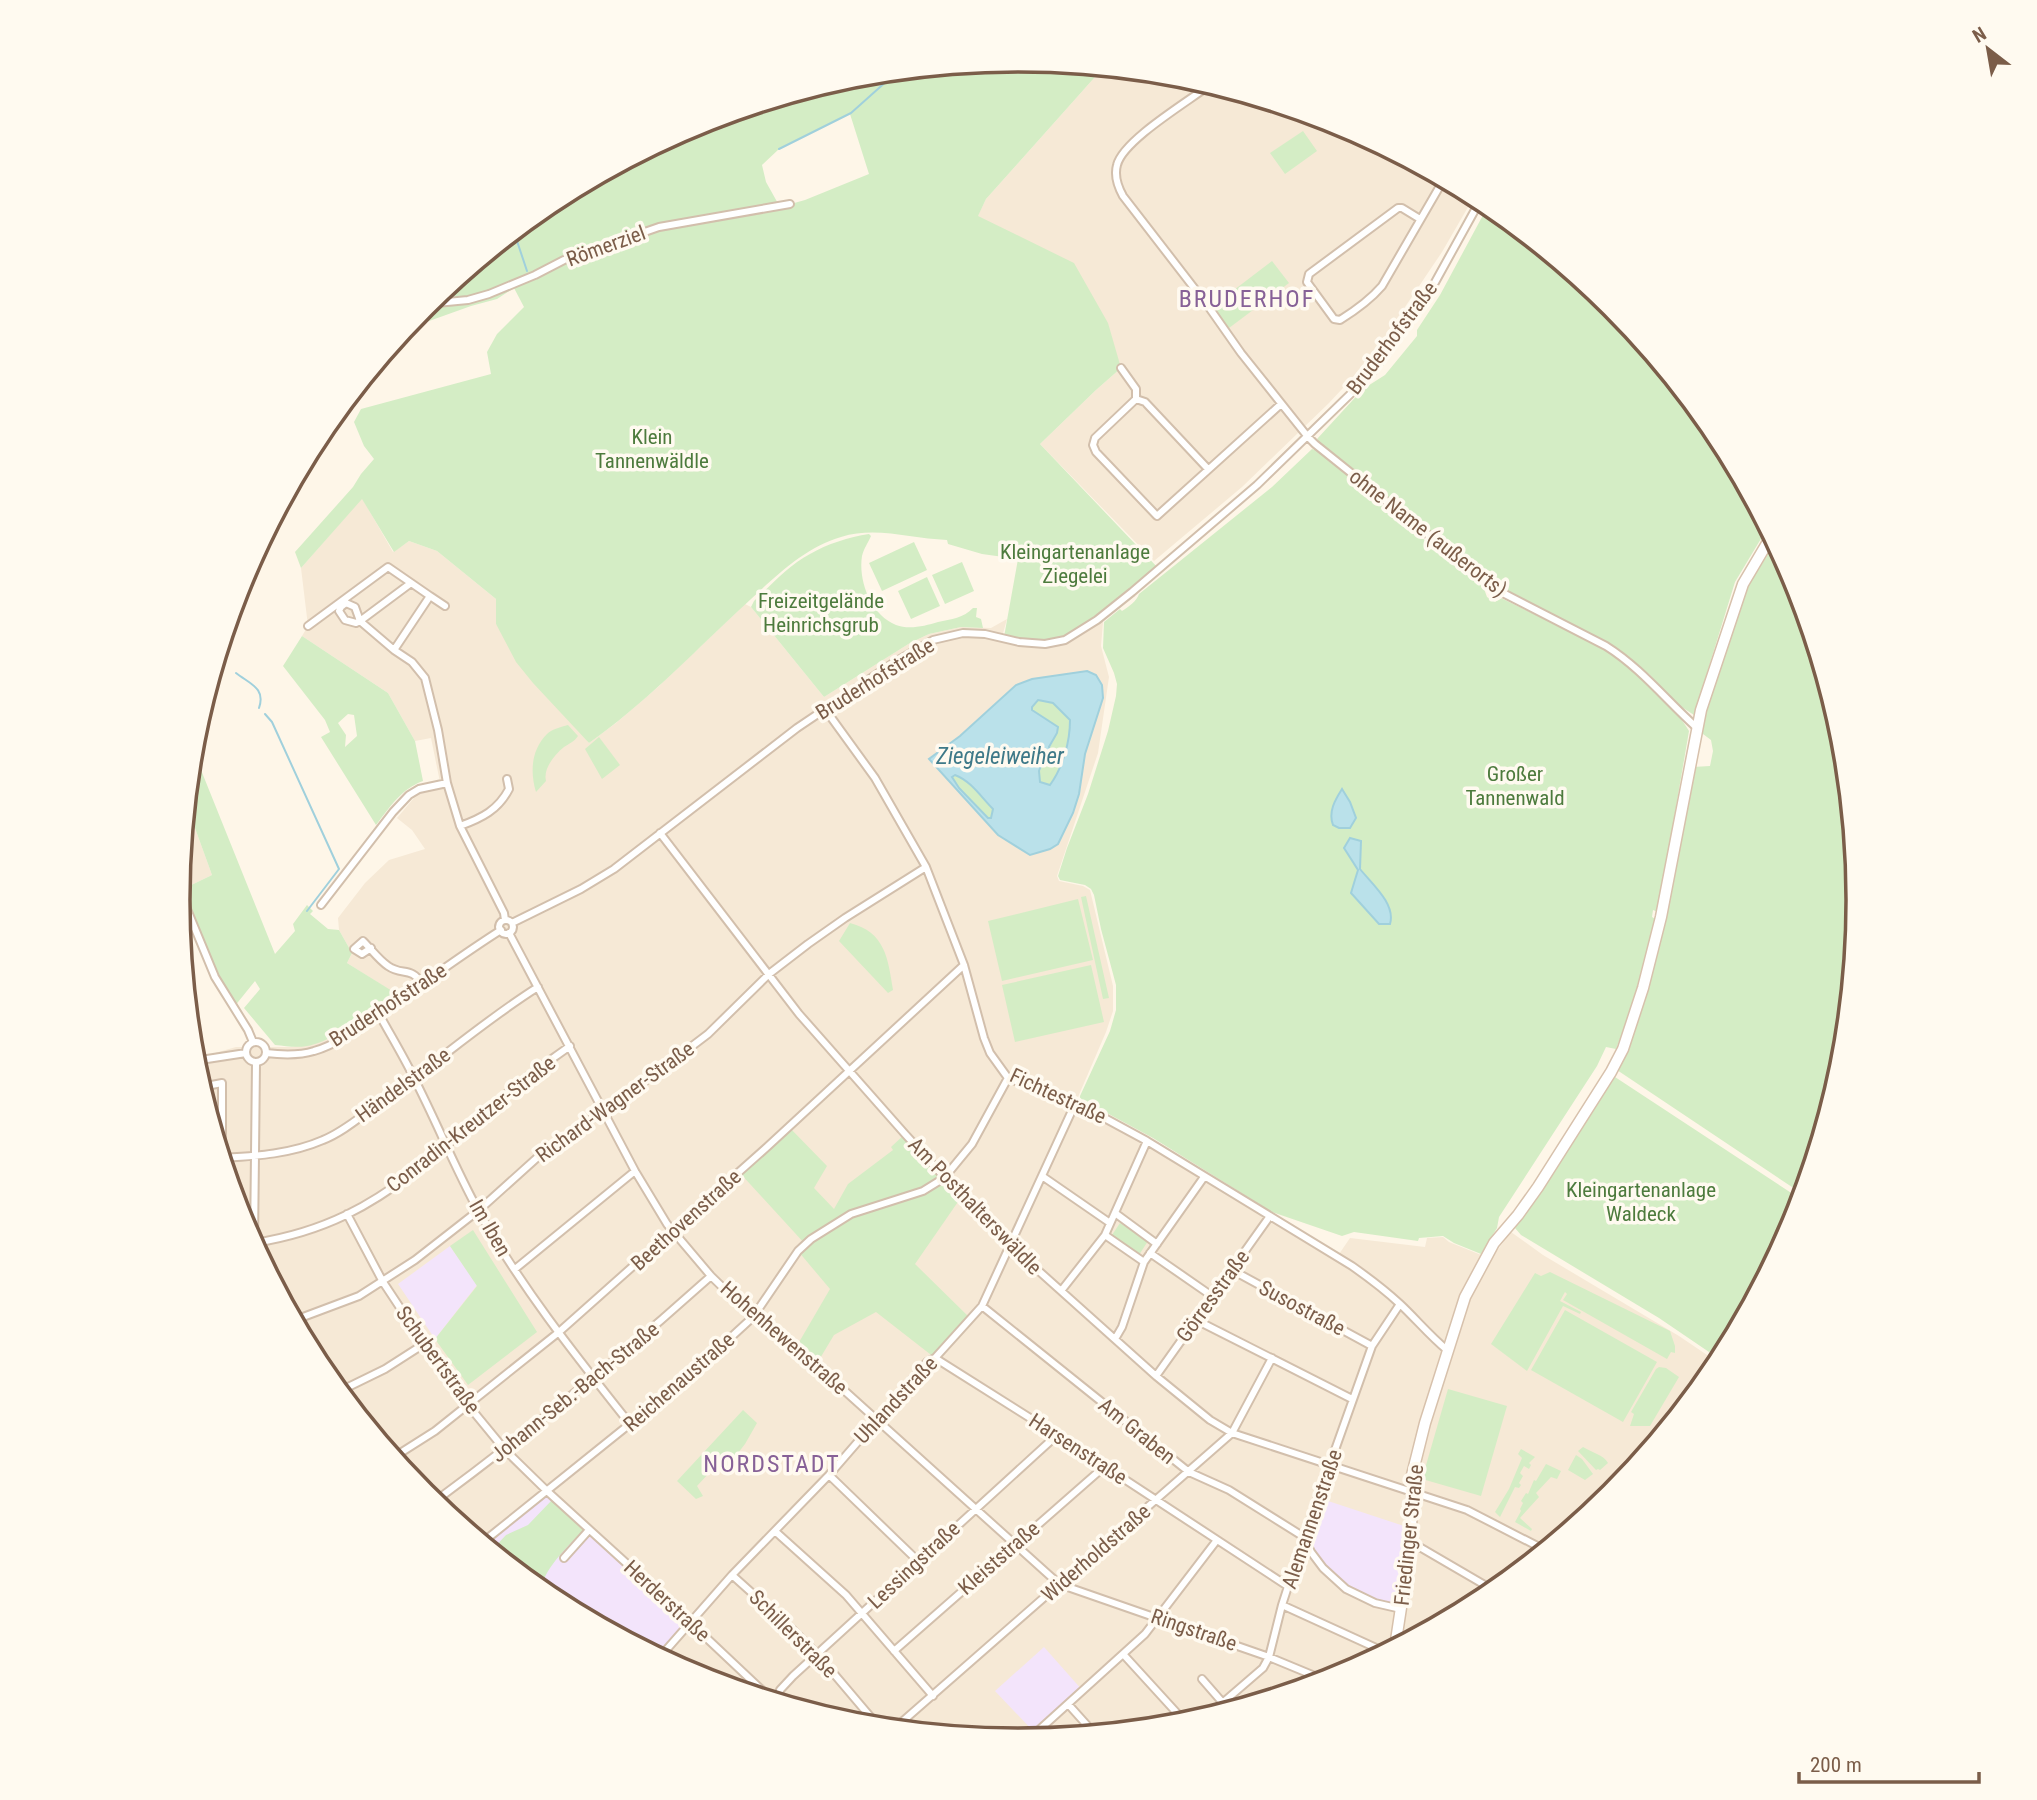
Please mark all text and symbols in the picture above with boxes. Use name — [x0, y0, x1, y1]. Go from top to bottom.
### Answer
north arrow — [1953, 14, 2023, 84]
text: N — [1969, 22, 1990, 48]
street label: Römerziel — [563, 221, 649, 271]
street label: Bruderhofstraße — [1342, 277, 1442, 399]
district label: BRUDERHOF — [1179, 285, 1315, 313]
park label: Klein Tannenwäldle — [595, 425, 709, 473]
street label: ohne Name (außerorts) — [1345, 464, 1511, 602]
park label: Kleingartenanlage Ziegelei — [1000, 540, 1150, 588]
park label: Freizeitgelände Heinrichsgrub — [758, 589, 884, 637]
street label: Bruderhofstraße — [812, 633, 939, 725]
water label: Ziegeleiweiher — [935, 743, 1065, 770]
park label: Großer Tannenwald — [1465, 762, 1565, 810]
street label: Bruderhofstraße — [325, 958, 451, 1052]
street label: Richard-Wagner-Straße — [531, 1037, 699, 1167]
street label: Händelstraße — [351, 1043, 455, 1127]
street label: Conradin-Kreutzer-Straße — [382, 1051, 560, 1197]
street label: Fichtestraße — [1006, 1063, 1110, 1129]
street label: Am Posthalterswäldle — [903, 1132, 1047, 1280]
street label: Beethovenstraße — [626, 1164, 746, 1276]
park label: Kleingartenanlage Waldeck — [1566, 1178, 1716, 1226]
street label: Im Iben — [464, 1195, 516, 1261]
street label: Görresstraße — [1172, 1245, 1254, 1347]
street label: Susostraße — [1255, 1275, 1349, 1341]
street label: Hohenhewenstraße — [716, 1276, 852, 1400]
street label: Schubertstraße — [391, 1302, 485, 1418]
street label: Johann-Seb.-Bach-Straße — [486, 1317, 664, 1467]
street label: Reichenaustraße — [619, 1327, 739, 1436]
street label: Uhlandstraße — [850, 1351, 942, 1448]
street label: Am Graben — [1094, 1393, 1180, 1469]
street label: Harsenstraße — [1025, 1409, 1132, 1490]
street label: Alemannenstraße — [1277, 1446, 1347, 1592]
district label: NORDSTADT — [703, 1450, 841, 1478]
street label: Friedinger Straße — [1390, 1463, 1428, 1607]
street label: Widerholdstraße — [1037, 1499, 1155, 1607]
street label: Lessingstraße — [863, 1516, 965, 1614]
street label: Kleiststraße — [954, 1516, 1044, 1600]
street label: Herderstraße — [619, 1555, 715, 1647]
street label: Schillerstraße — [744, 1585, 842, 1683]
street label: Ringstraße — [1148, 1604, 1240, 1656]
scale bar — [1799, 1741, 1979, 1785]
text: 200 m — [1810, 1753, 1862, 1777]

